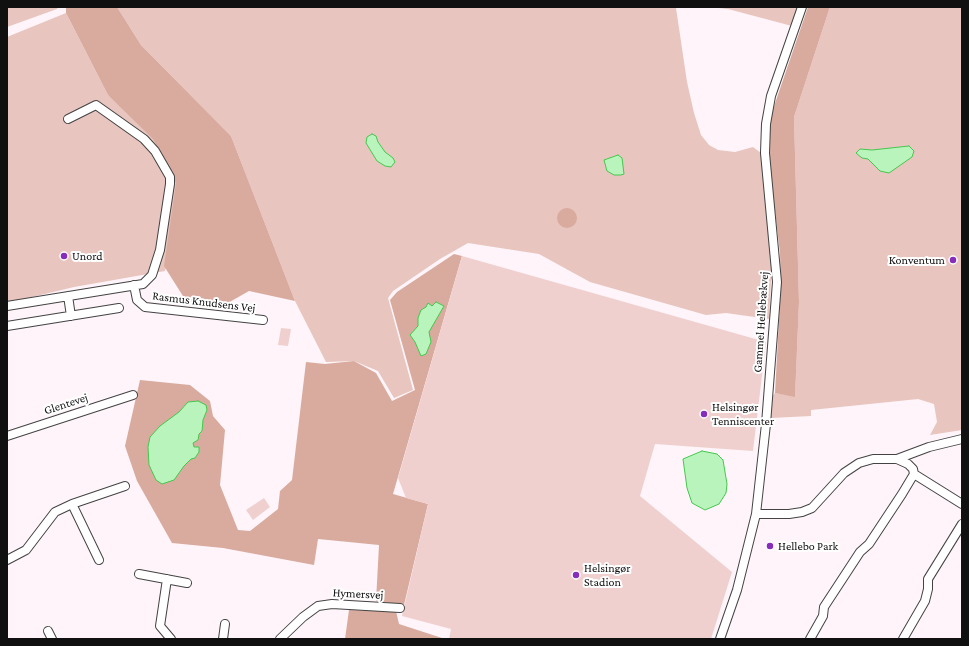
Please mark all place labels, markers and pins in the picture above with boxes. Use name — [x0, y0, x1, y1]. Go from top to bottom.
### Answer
place label: Unord — [72, 249, 103, 263]
marker: Unord — [59, 251, 69, 261]
place label: Konventum — [889, 253, 945, 267]
marker: Konventum — [948, 255, 958, 265]
place label: Helsingør Tenniscenter — [712, 400, 774, 428]
marker: Helsingør Tenniscenter — [699, 409, 709, 419]
place label: Hellebo Park — [778, 539, 838, 553]
marker: Hellebo Park — [765, 541, 775, 551]
place label: Helsingør Stadion — [584, 561, 631, 589]
marker: Helsingør Stadion — [571, 570, 581, 580]

